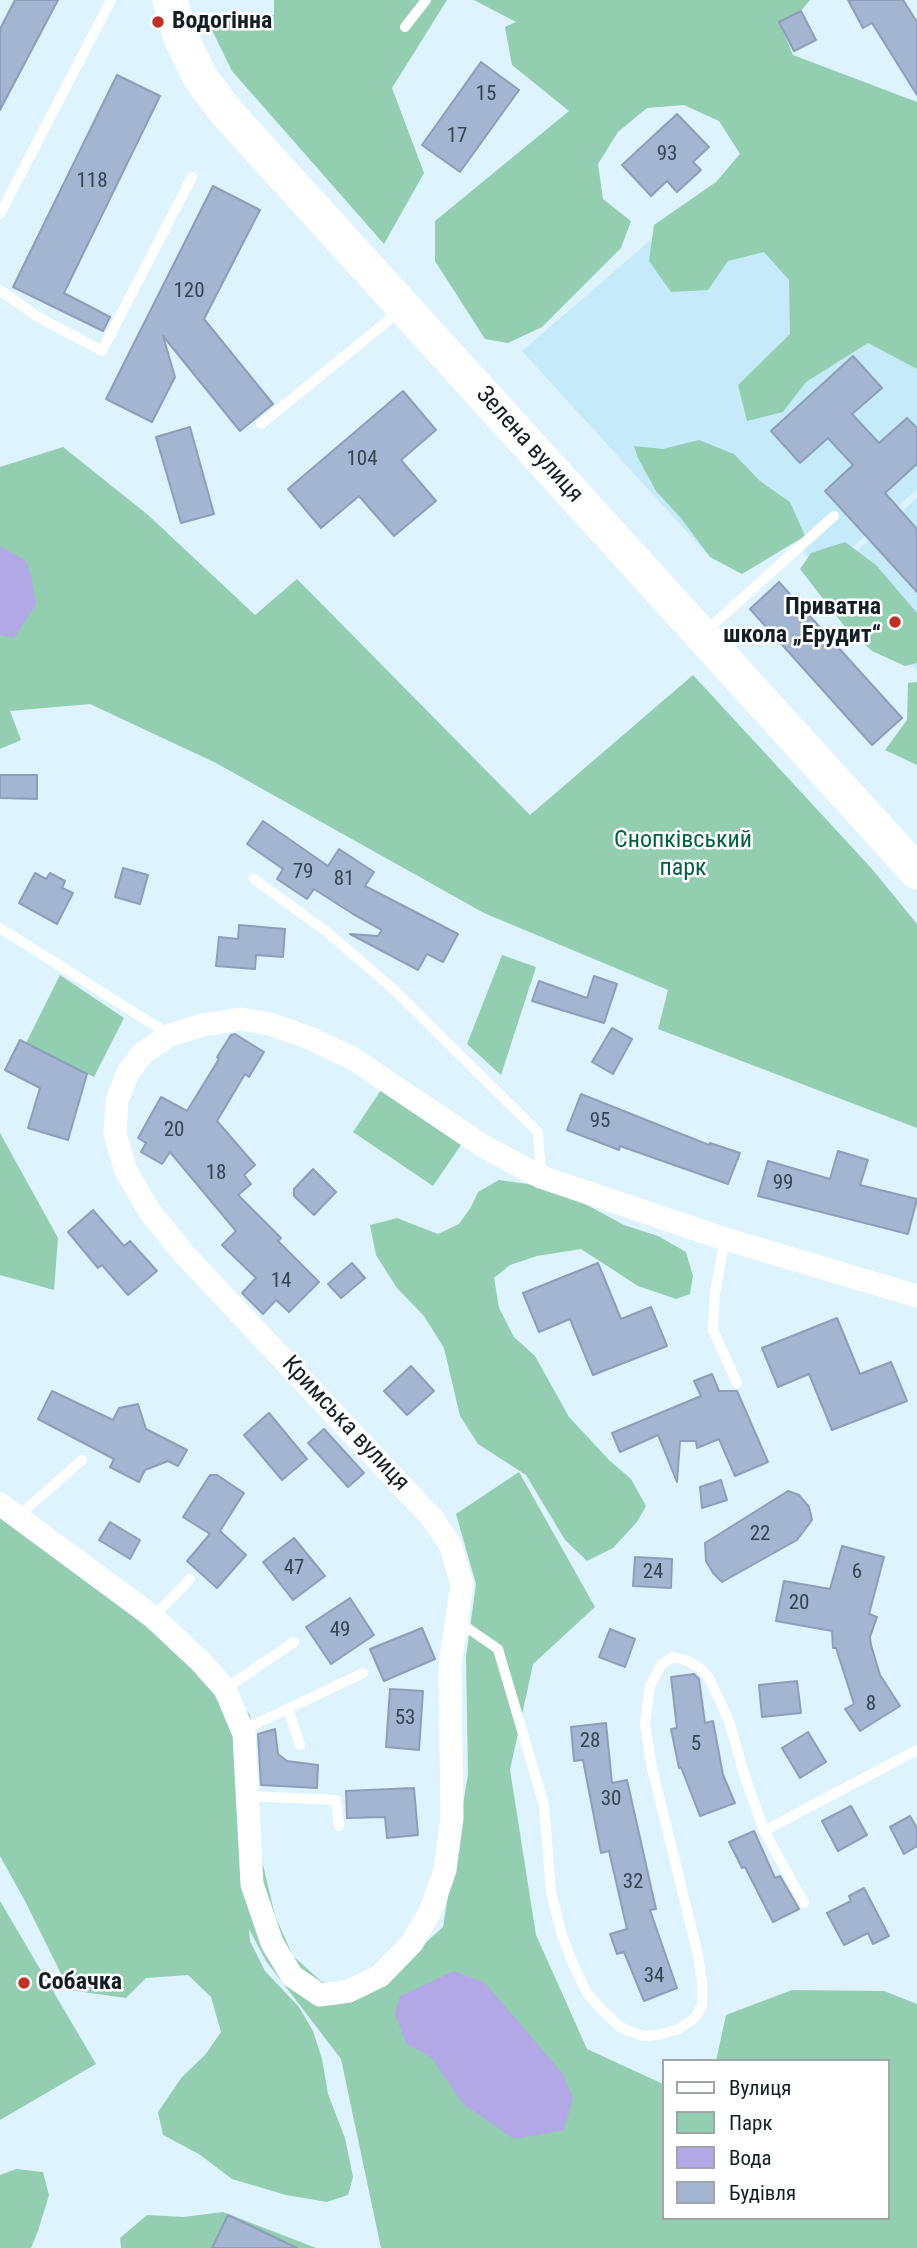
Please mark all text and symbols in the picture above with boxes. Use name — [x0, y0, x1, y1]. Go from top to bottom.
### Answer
place label: Водогінна — [172, 8, 272, 36]
marker: Водогінна — [150, 14, 166, 30]
house number: 15 — [476, 82, 496, 108]
house number: 17 — [447, 124, 467, 150]
house number: 93 — [657, 142, 677, 168]
house number: 118 — [76, 169, 108, 195]
house number: 120 — [173, 279, 205, 305]
street label: Зелена вулиця — [469, 381, 589, 509]
house number: 104 — [346, 447, 378, 473]
place label: Приватна школа „Ерудит“ — [723, 594, 881, 650]
marker: Приватна школа „Ерудит“ — [887, 614, 903, 630]
park label: Снопківський парк — [614, 827, 752, 883]
house number: 79 — [293, 860, 313, 886]
house number: 81 — [334, 867, 354, 893]
house number: 95 — [590, 1109, 610, 1135]
house number: 20 — [164, 1118, 184, 1144]
house number: 18 — [206, 1161, 226, 1187]
house number: 99 — [773, 1171, 793, 1197]
house number: 14 — [271, 1269, 291, 1295]
street label: Кримська вулиця — [275, 1351, 415, 1497]
house number: 22 — [750, 1522, 770, 1548]
house number: 47 — [284, 1556, 304, 1582]
house number: 24 — [643, 1560, 663, 1586]
house number: 6 — [852, 1560, 862, 1586]
house number: 20 — [789, 1591, 809, 1617]
house number: 49 — [330, 1618, 350, 1644]
house number: 8 — [866, 1692, 876, 1718]
house number: 53 — [395, 1706, 415, 1732]
house number: 28 — [580, 1729, 600, 1755]
house number: 5 — [691, 1732, 701, 1758]
house number: 30 — [601, 1787, 621, 1813]
house number: 32 — [623, 1870, 643, 1896]
house number: 34 — [644, 1964, 664, 1990]
place label: Собачка — [38, 1969, 122, 1997]
marker: Собачка — [16, 1975, 32, 1991]
legend — [662, 2059, 889, 2220]
text: Вулиця — [729, 2076, 791, 2100]
text: Парк — [729, 2111, 773, 2135]
text: Вода — [729, 2146, 772, 2170]
text: Будівля — [729, 2181, 796, 2205]

